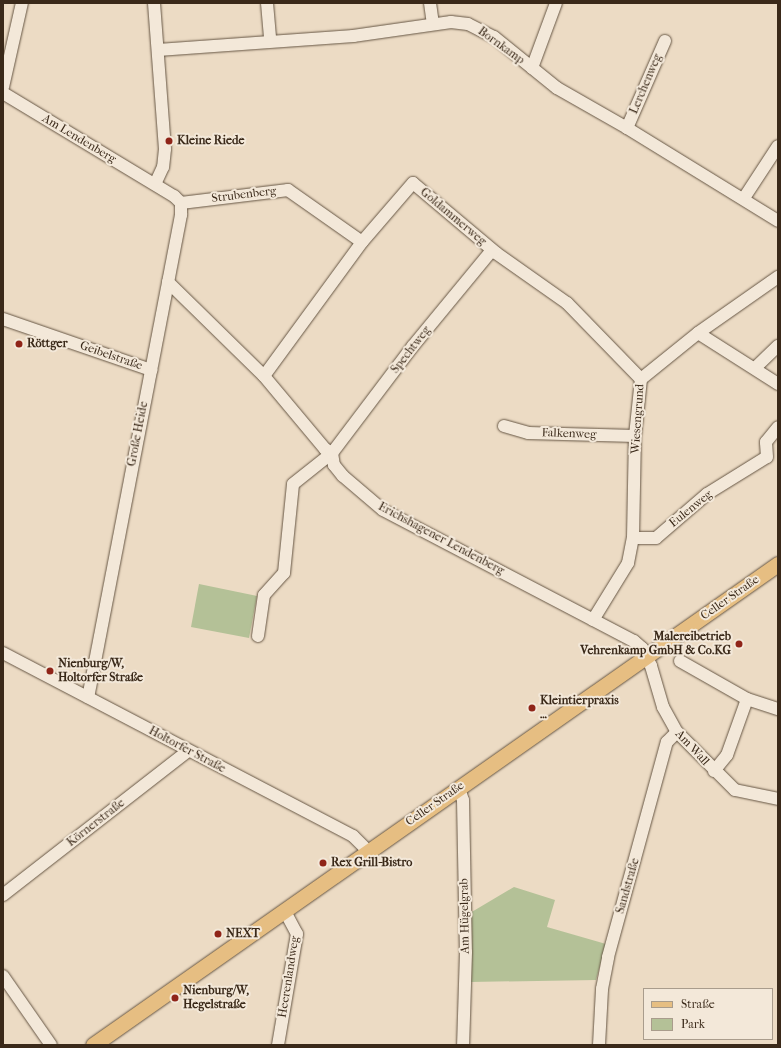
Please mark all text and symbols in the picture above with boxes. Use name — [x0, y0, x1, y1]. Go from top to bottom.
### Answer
street label: Bornkamp — [475, 24, 527, 68]
street label: Lerchenweg — [627, 52, 665, 116]
street label: Am Lendenberg — [39, 111, 119, 167]
place label: Kleine Riede — [177, 134, 244, 148]
marker: Kleine Riede — [164, 136, 174, 146]
street label: Strubenberg — [211, 184, 277, 206]
street label: Goldammerweg — [417, 185, 489, 249]
street label: Spechtweg — [388, 324, 434, 376]
place label: Röttger — [27, 337, 68, 351]
marker: Röttger — [14, 339, 24, 349]
street label: Geibelstraße — [78, 339, 144, 373]
street label: Wiesengrund — [628, 383, 648, 455]
street label: Große Heide — [125, 400, 151, 468]
street label: Falkenweg — [541, 426, 597, 442]
street label: Eulenweg — [667, 487, 715, 531]
street label: Erichshagener Lendenberg — [376, 500, 506, 578]
street label: Celler Straße — [698, 573, 762, 623]
place label: Malereibetrieb Vehrenkamp GmbH & Co.KG — [580, 630, 731, 658]
marker: Malereibetrieb Vehrenkamp GmbH & Co.KG — [734, 639, 744, 649]
place label: Nienburg/W, Holtorfer Straße — [58, 657, 143, 685]
marker: Nienburg/W, Holtorfer Straße — [45, 666, 55, 676]
place label: Kleintierpraxis ... — [540, 694, 619, 722]
marker: Kleintierpraxis ... — [527, 703, 537, 713]
street label: Holtorfer Straße — [146, 724, 228, 776]
street label: Am Wall — [672, 727, 712, 769]
street label: Celler Straße — [403, 779, 467, 829]
street label: Körnerstraße — [64, 796, 128, 850]
place label: Rex Grill-Bistro — [331, 856, 412, 870]
street label: Sandstraße — [613, 857, 643, 915]
marker: Rex Grill-Bistro — [318, 858, 328, 868]
street label: Am Hügelgrab — [457, 878, 473, 954]
place label: NEXT — [226, 927, 260, 941]
marker: NEXT — [213, 929, 223, 939]
street label: Heerenlandweg — [275, 935, 303, 1019]
place label: Nienburg/W, Hegelstraße — [183, 984, 249, 1012]
legend — [643, 988, 773, 1040]
marker: Nienburg/W, Hegelstraße — [170, 993, 180, 1003]
text: Straße — [681, 997, 715, 1011]
text: Park — [681, 1017, 705, 1031]

